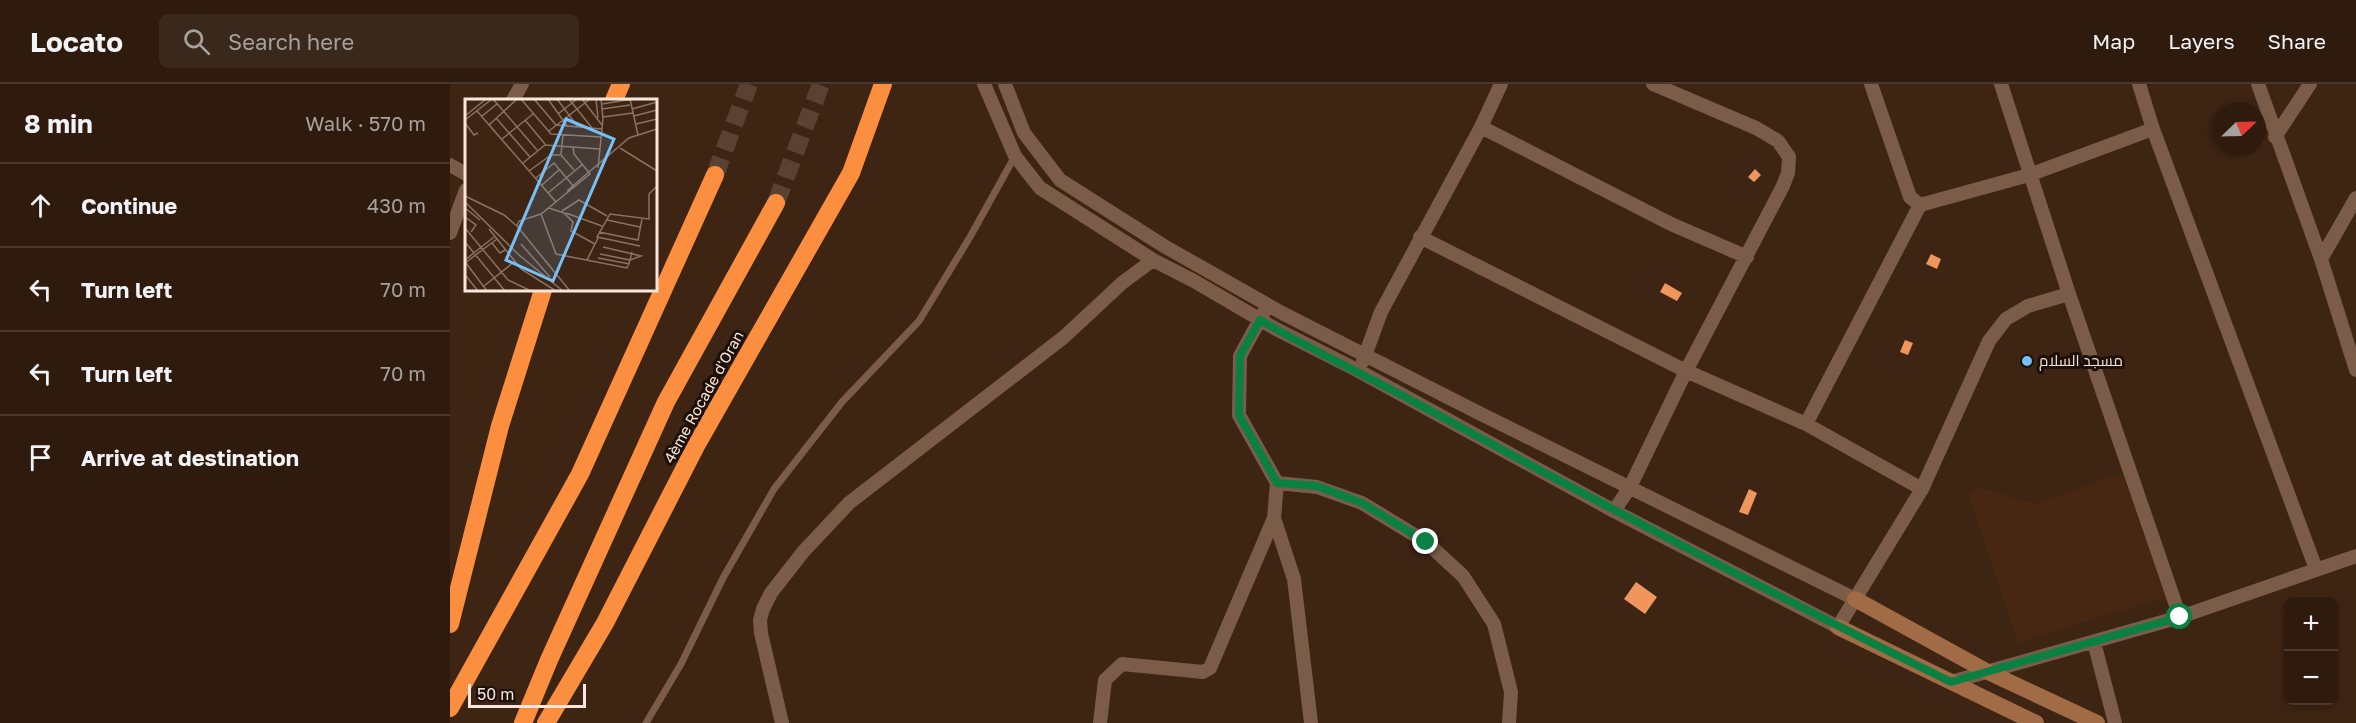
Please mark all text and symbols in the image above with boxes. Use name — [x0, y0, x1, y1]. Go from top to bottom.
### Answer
search box — [159, 14, 579, 68]
text: Locato — [30, 25, 123, 58]
icon: search — [180, 25, 213, 58]
text: Search here — [228, 28, 354, 55]
text: Map — [2092, 28, 2135, 54]
text: Layers — [2168, 28, 2235, 54]
text: Share — [2268, 28, 2326, 54]
inset map — [465, 99, 657, 291]
north arrow — [2212, 102, 2266, 156]
text: 8 min — [24, 108, 93, 139]
text: Walk · 570 m — [305, 111, 426, 135]
icon: ahead — [24, 189, 57, 222]
text: Continue — [81, 192, 177, 219]
text: 430 m — [367, 193, 426, 217]
icon: left — [24, 273, 57, 306]
text: Turn left — [81, 276, 172, 303]
text: 70 m — [380, 277, 426, 301]
street label: 4ème Rocade d'Oran — [659, 327, 747, 466]
place label: مسجد السلام — [2039, 351, 2123, 371]
marker: مسجد السلام — [2020, 354, 2034, 368]
icon: left — [24, 357, 57, 390]
text: Turn left — [81, 360, 172, 387]
text: 70 m — [380, 361, 426, 385]
icon: arrive — [24, 441, 57, 474]
text: Arrive at destination — [81, 444, 299, 471]
route end — [1412, 528, 1438, 554]
map controls — [2284, 597, 2338, 705]
button: + — [2284, 597, 2338, 651]
route start — [2166, 603, 2192, 629]
button: − — [2284, 651, 2338, 705]
scale bar — [468, 681, 586, 708]
text: 50 m — [477, 684, 514, 704]

